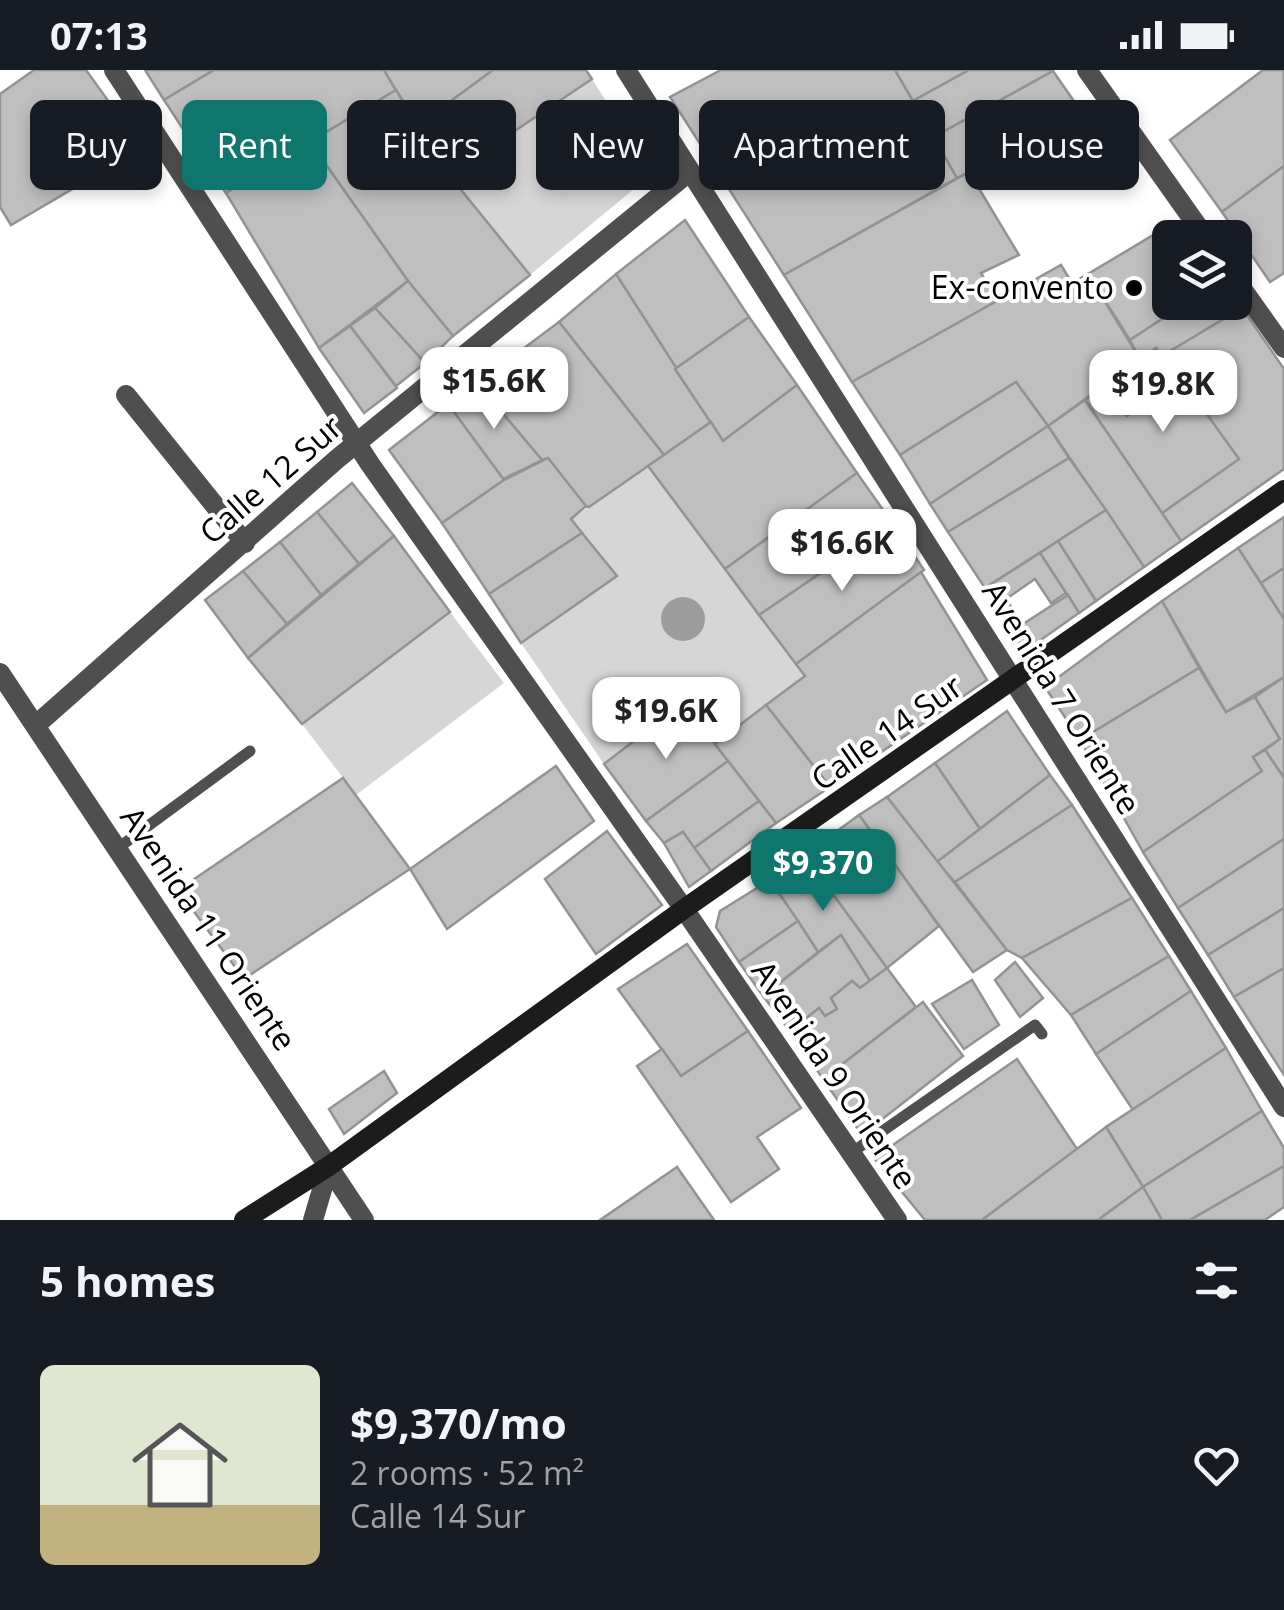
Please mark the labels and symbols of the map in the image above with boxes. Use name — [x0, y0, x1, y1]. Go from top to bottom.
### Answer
place label: Ex-convento — [931, 265, 1114, 308]
marker: Ex-convento — [1123, 277, 1145, 299]
pin: $15.6K — [413, 347, 575, 432]
pin: $19.8K — [1082, 350, 1244, 435]
street label: Calle 12 Sur — [190, 405, 350, 553]
pin: $16.6K — [761, 509, 923, 594]
street label: Avenida 7 Oriente — [973, 573, 1151, 822]
street label: Calle 14 Sur — [802, 664, 970, 800]
pin: $19.6K — [585, 677, 747, 762]
street label: Avenida 11 Oriente — [112, 798, 307, 1059]
pin: $9,370 — [742, 829, 904, 914]
street label: Avenida 9 Oriente — [743, 951, 928, 1197]

